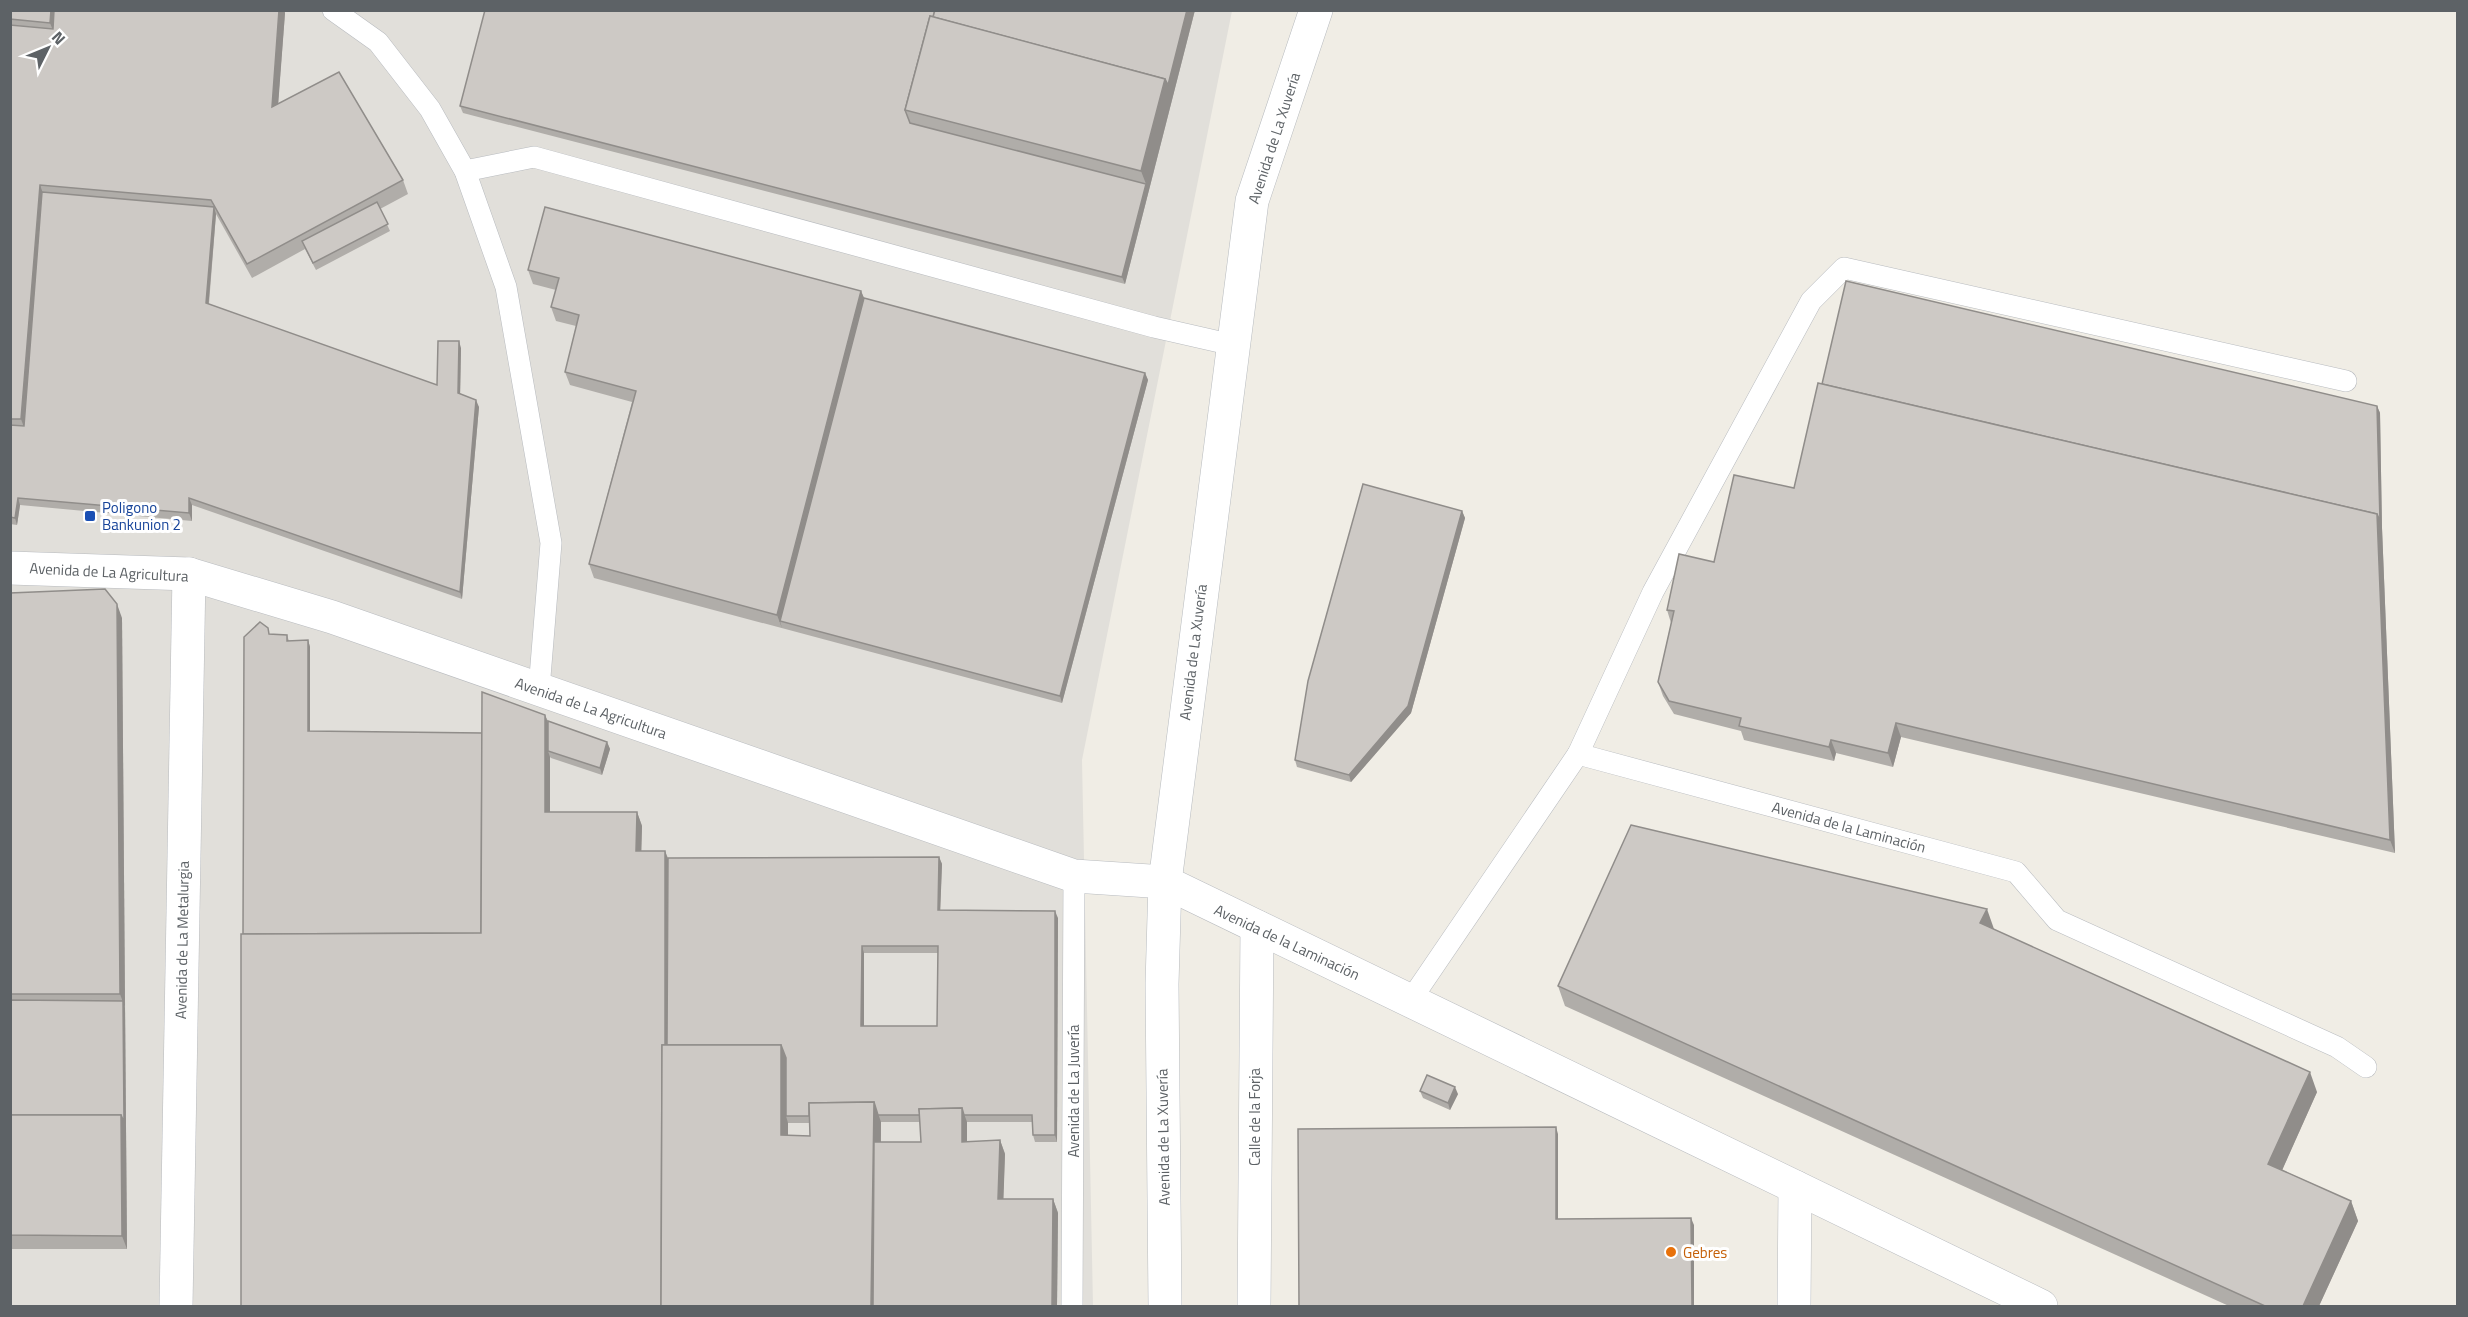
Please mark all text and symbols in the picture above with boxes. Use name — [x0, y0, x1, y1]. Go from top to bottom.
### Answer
north arrow — [18, 18, 78, 78]
text: N — [46, 26, 72, 50]
street label: Avenida de La Xuvería — [1242, 69, 1306, 207]
place label: Poligono Bankunion 2 — [102, 496, 181, 536]
marker: Poligono Bankunion 2 — [83, 509, 97, 523]
street label: Avenida de La Agricultura — [29, 556, 190, 588]
street label: Avenida de La Xuvería — [1173, 582, 1213, 721]
street label: Avenida de La Agricultura — [512, 671, 670, 745]
street label: Avenida de la Laminación — [1770, 795, 1928, 859]
street label: Avenida de La Metalurgia — [169, 860, 195, 1019]
street label: Avenida de la Laminación — [1210, 898, 1364, 986]
street label: Avenida de La Juvería — [1062, 1024, 1085, 1158]
street label: Calle de la Forja — [1243, 1067, 1266, 1166]
street label: Avenida de La Xuvería — [1150, 1068, 1176, 1206]
place label: Gebres — [1683, 1241, 1727, 1264]
marker: Gebres — [1664, 1245, 1678, 1259]

